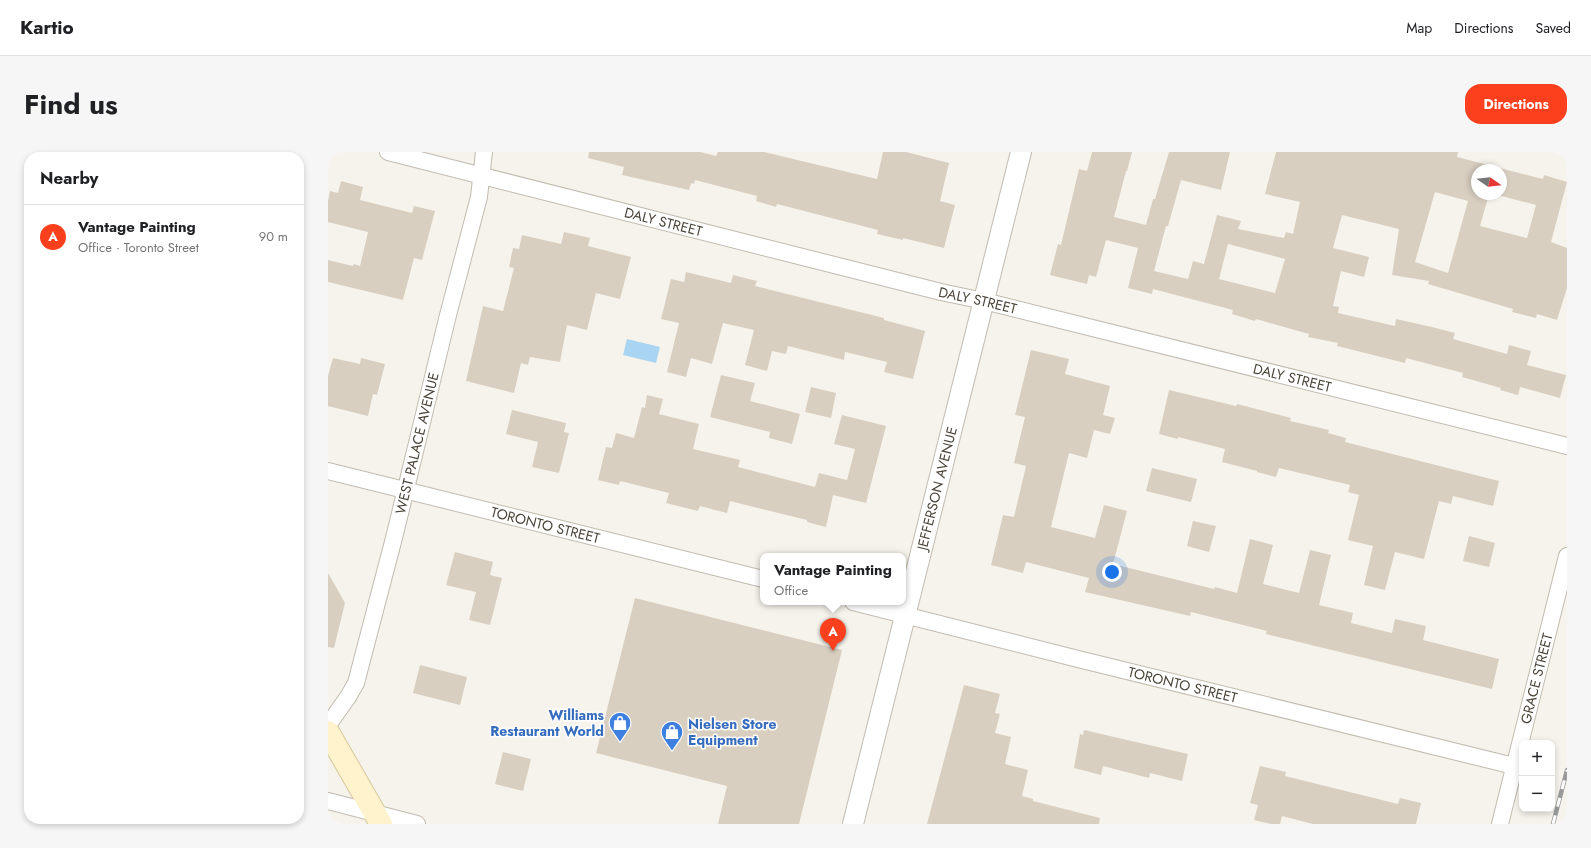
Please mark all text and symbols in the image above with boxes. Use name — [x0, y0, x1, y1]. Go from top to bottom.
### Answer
text: Kartio — [20, 14, 74, 41]
text: Map — [1406, 18, 1432, 38]
text: Directions — [1454, 18, 1514, 38]
text: Saved — [1536, 18, 1571, 38]
text: Find us — [24, 84, 118, 125]
button: Directions — [1465, 84, 1567, 124]
north arrow — [1471, 164, 1507, 200]
text: Nearby — [40, 166, 98, 190]
street label: DALY STREET — [622, 202, 705, 241]
text: Vantage Painting — [78, 216, 196, 238]
text: A — [48, 227, 58, 246]
text: 90 m — [259, 227, 288, 246]
text: Office · Toronto Street — [78, 238, 199, 257]
street label: DALY STREET — [937, 282, 1019, 319]
street label: DALY STREET — [1251, 358, 1334, 397]
street label: WEST PALACE AVENUE — [390, 370, 444, 516]
street label: JEFFERSON AVENUE — [911, 425, 962, 554]
street label: TORONTO STREET — [489, 502, 602, 548]
popup — [760, 553, 906, 605]
text: Vantage Painting — [774, 559, 892, 581]
your location — [1102, 562, 1122, 582]
text: Office — [774, 581, 808, 600]
pin: A — [820, 618, 846, 651]
street label: GRACE STREET — [1515, 630, 1557, 726]
street label: TORONTO STREET — [1126, 662, 1240, 708]
place label: Williams Restaurant World — [490, 705, 605, 741]
shop icon: Williams Restaurant World — [607, 710, 633, 743]
place label: Nielsen Store Equipment — [688, 714, 776, 750]
shop icon: Nielsen Store Equipment — [659, 719, 685, 752]
map controls — [1519, 740, 1555, 812]
button: + — [1519, 740, 1555, 776]
button: − — [1519, 776, 1555, 812]

